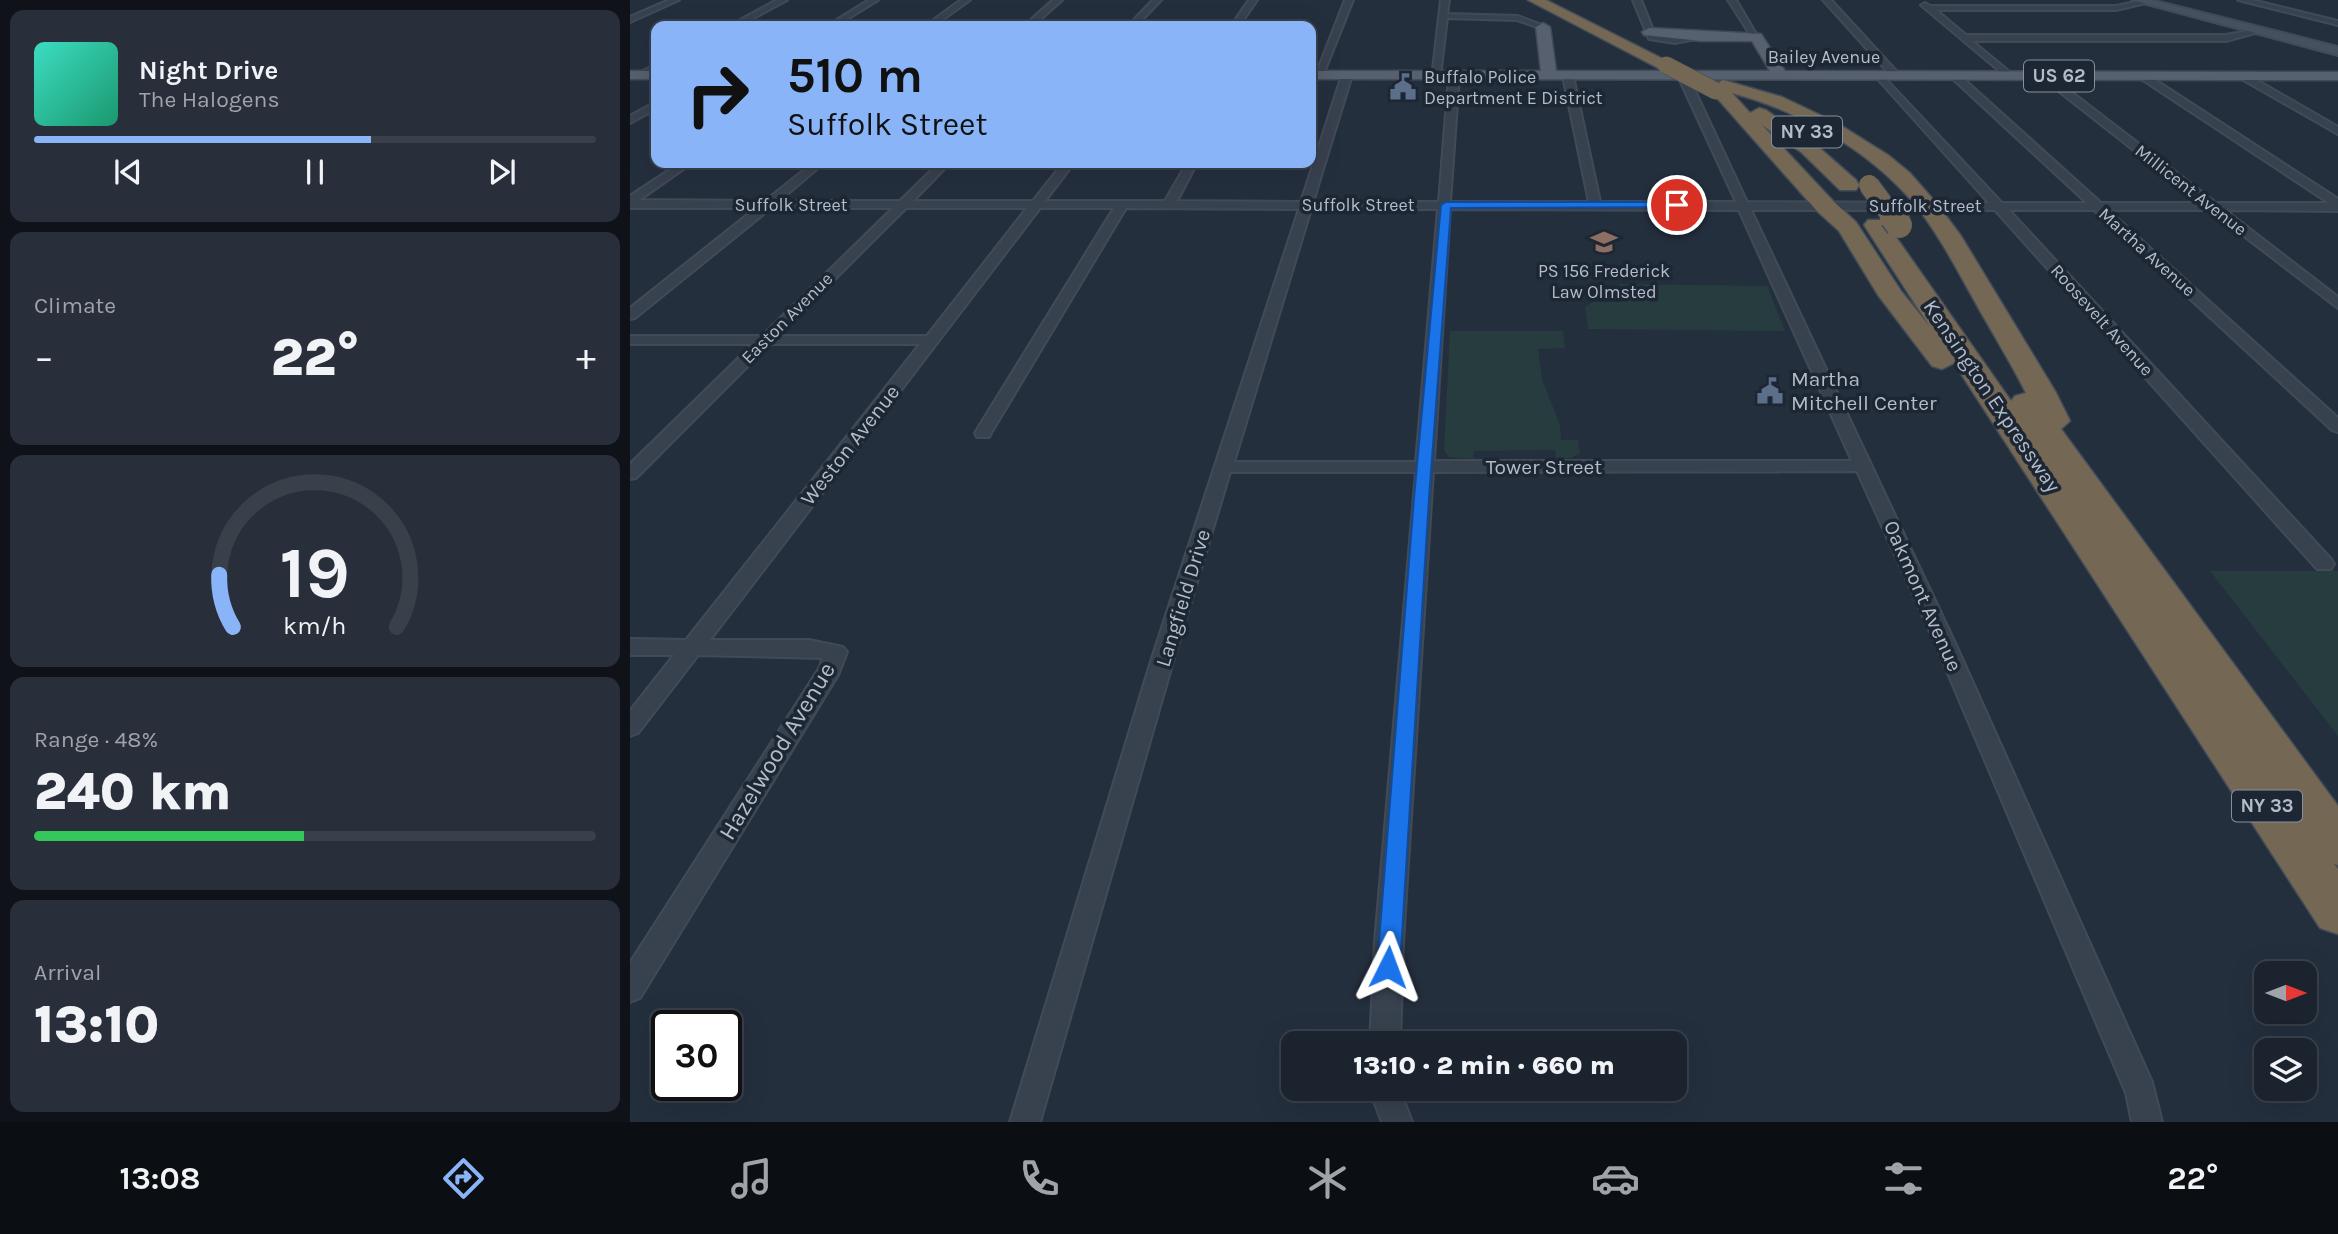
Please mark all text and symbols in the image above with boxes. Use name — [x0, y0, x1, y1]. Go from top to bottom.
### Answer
street label: Bailey Avenue — [1768, 46, 1880, 68]
text: 510 m — [787, 47, 923, 104]
icon: right — [672, 49, 763, 140]
text: Night Drive — [139, 55, 278, 86]
road number: US 62 — [2024, 60, 2094, 92]
place label: Buffalo Police Department E District — [1424, 66, 1603, 109]
public building icon: Buffalo Police Department E District — [1388, 72, 1418, 102]
text: The Halogens — [139, 86, 279, 113]
text: Suffolk Street — [787, 106, 988, 143]
road number: NY 33 — [1772, 116, 1842, 148]
street label: Millicent Avenue — [2131, 140, 2251, 240]
icon: previous — [109, 153, 147, 191]
icon: pause — [296, 153, 334, 191]
icon: next — [483, 153, 521, 191]
pin — [1647, 175, 1707, 235]
icon: arrive — [1658, 186, 1696, 224]
street label: Suffolk Street — [735, 194, 848, 216]
street label: Suffolk Street — [1302, 194, 1415, 216]
street label: Suffolk Street — [1869, 195, 1982, 217]
street label: Martha Avenue — [2094, 203, 2200, 301]
school or university icon: PS 156 Frederick Law Olmsted — [1589, 227, 1619, 257]
street label: Roosevelt Avenue — [2046, 259, 2158, 381]
place label: PS 156 Frederick Law Olmsted — [1538, 260, 1670, 303]
street label: Easton Avenue — [737, 268, 837, 368]
text: Climate — [34, 292, 116, 319]
street label: Kensington Expressway — [1919, 295, 2066, 497]
text: 22° — [271, 327, 359, 388]
text: − — [34, 335, 54, 380]
text: + — [576, 335, 596, 380]
place label: Martha Mitchell Center — [1791, 367, 1937, 415]
public building icon: Martha Mitchell Center — [1755, 376, 1785, 406]
street label: Weston Avenue — [796, 380, 904, 510]
street label: Tower Street — [1486, 455, 1602, 479]
street label: Oakmont Avenue — [1879, 517, 1967, 675]
street label: Langfield Drive — [1151, 526, 1215, 670]
text: 19 — [280, 530, 350, 615]
text: km/h — [283, 611, 347, 640]
street label: Hazelwood Avenue — [713, 657, 841, 845]
text: Range · 48% — [34, 726, 158, 753]
text: 240 km — [34, 761, 231, 822]
road number: NY 33 — [2232, 790, 2302, 821]
position arrow — [1351, 930, 1425, 1004]
text: Arrival — [34, 959, 101, 986]
north arrow — [2254, 961, 2317, 1024]
map controls — [2254, 961, 2317, 1101]
text: 13:10 — [34, 994, 159, 1055]
speed limit sign: 30 — [651, 1010, 742, 1101]
button: layers — [2254, 1038, 2317, 1101]
text: 13:10 · 2 min · 660 m — [1353, 1050, 1615, 1081]
icon: directions — [439, 1154, 488, 1203]
icon: music — [727, 1154, 776, 1203]
icon: phone — [1015, 1154, 1064, 1203]
icon: climate — [1303, 1154, 1352, 1203]
icon: car — [1591, 1154, 1640, 1203]
icon: filters — [1879, 1154, 1928, 1203]
text: 13:08 — [119, 1160, 200, 1197]
text: 22° — [2167, 1160, 2218, 1197]

